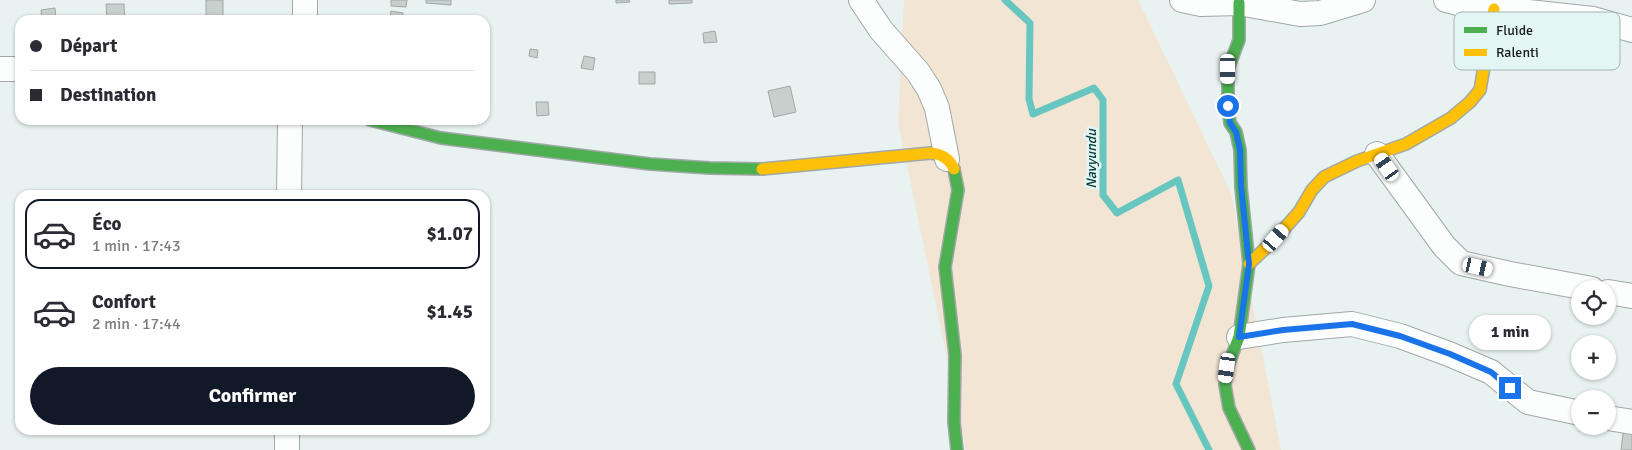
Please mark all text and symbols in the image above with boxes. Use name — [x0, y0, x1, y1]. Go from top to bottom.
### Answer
legend — [1454, 12, 1620, 70]
text: Fluide — [1496, 22, 1533, 39]
text: Départ — [60, 34, 117, 58]
text: Ralenti — [1496, 44, 1539, 61]
car — [1220, 54, 1235, 84]
text: Destination — [60, 83, 156, 107]
route start — [1217, 95, 1239, 117]
water label: Navyundu — [1083, 128, 1100, 189]
car — [1372, 150, 1401, 184]
icon: car — [32, 212, 77, 257]
text: Éco — [92, 212, 122, 236]
text: $1.07 — [427, 222, 473, 246]
car — [1260, 222, 1291, 254]
text: 1 min · 17:43 — [92, 236, 181, 256]
car — [1461, 256, 1494, 278]
map controls — [1571, 280, 1616, 435]
button: locate — [1571, 280, 1616, 325]
icon: car — [32, 290, 77, 335]
text: Confort — [92, 290, 156, 314]
text: $1.45 — [427, 300, 473, 324]
text: 2 min · 17:44 — [92, 314, 181, 334]
callout: 1 min — [1469, 316, 1551, 350]
text: 1 min — [1491, 322, 1529, 342]
button: + — [1571, 335, 1616, 380]
car — [1217, 352, 1236, 384]
button: Confirmer — [30, 367, 475, 425]
route end — [1499, 377, 1521, 399]
button: − — [1571, 390, 1616, 435]

